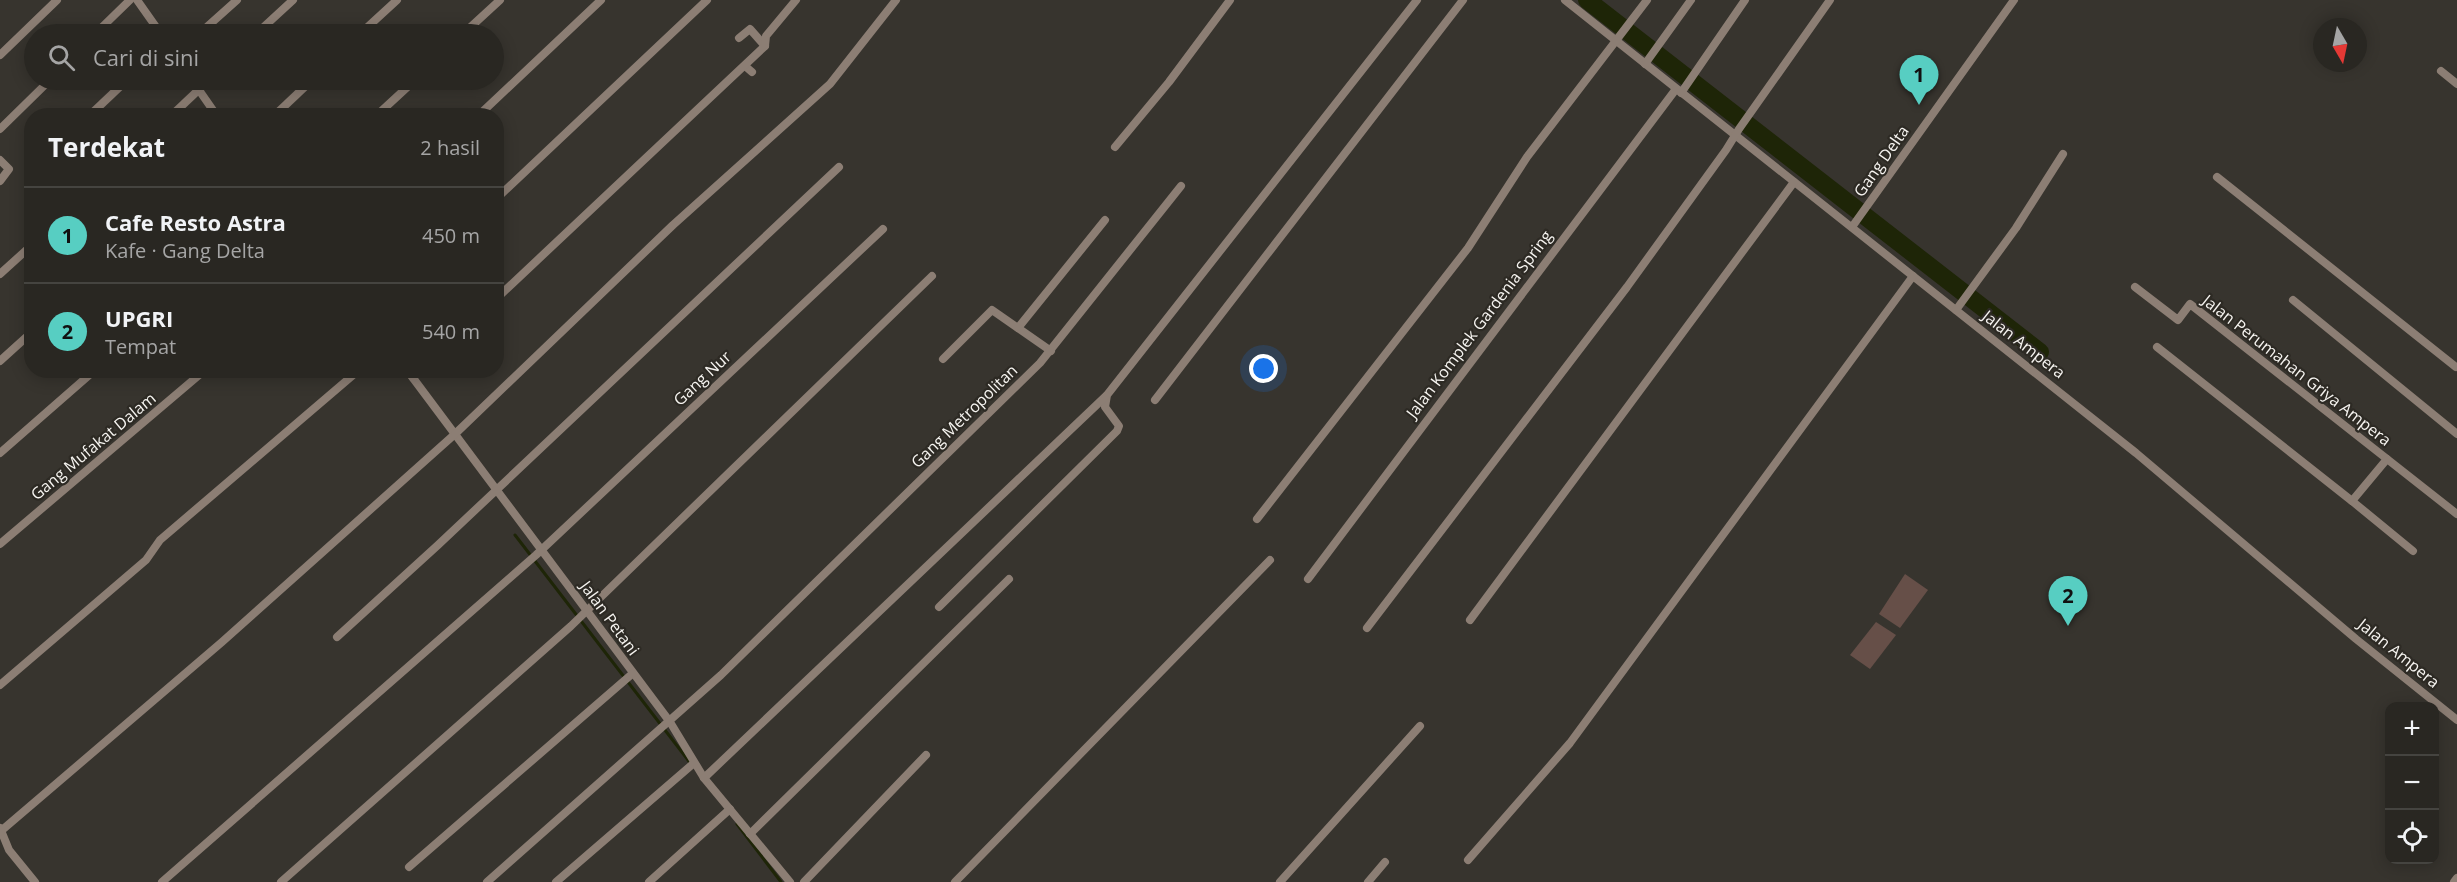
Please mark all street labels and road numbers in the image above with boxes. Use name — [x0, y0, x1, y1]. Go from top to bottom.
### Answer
street label: Gang Delta — [1848, 121, 1914, 201]
street label: Jalan Komplek Gardenia Spring — [1400, 225, 1557, 424]
street label: Jalan Perumahan Griya Ampera — [2197, 288, 2396, 451]
street label: Jalan Ampera — [1977, 304, 2070, 383]
street label: Gang Nur — [668, 345, 736, 410]
street label: Gang Metropolitan — [906, 359, 1022, 473]
street label: Gang Mufakat Dalam — [26, 387, 160, 505]
street label: Jalan Petani — [574, 575, 645, 660]
street label: Jalan Ampera — [2352, 612, 2444, 693]

